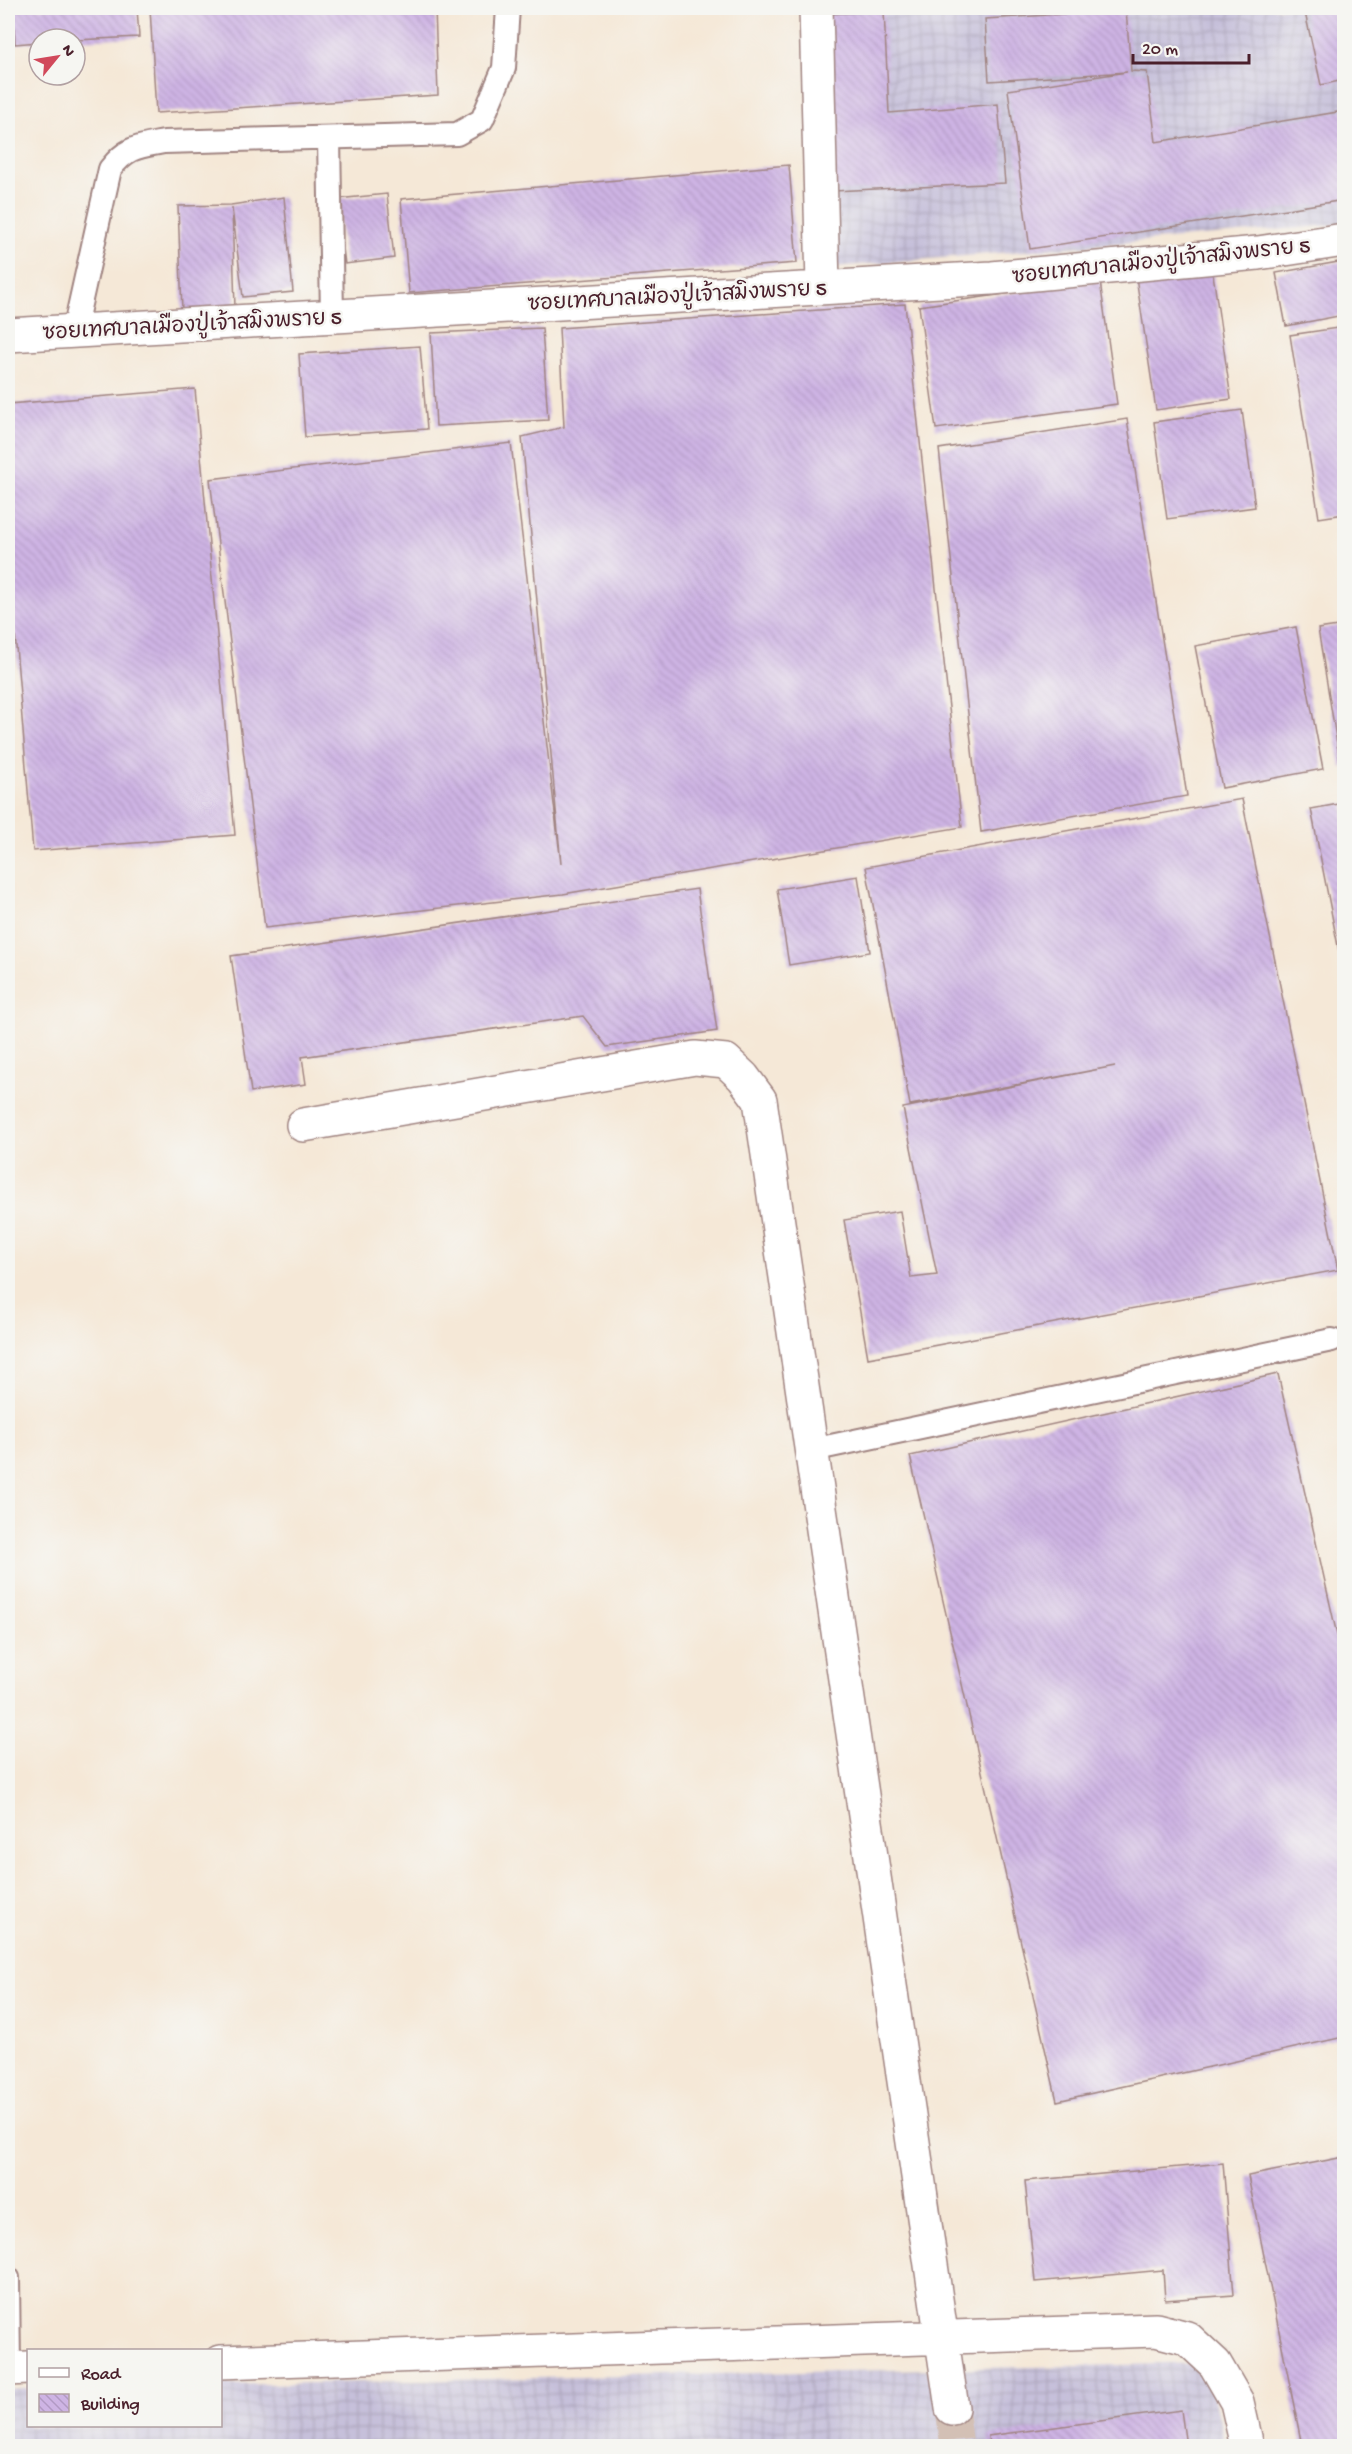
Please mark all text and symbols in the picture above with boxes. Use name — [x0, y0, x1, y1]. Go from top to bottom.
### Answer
north arrow — [27, 27, 87, 87]
scale bar — [1133, 27, 1248, 65]
text: 20 m — [1142, 40, 1178, 61]
text: N — [56, 42, 78, 61]
street label: ซอยเทศบาลเมืองปู่เจ้าสมิงพราย 5 — [1011, 231, 1312, 292]
street label: ซอยเทศบาลเมืองปู่เจ้าสมิงพราย 5 — [527, 274, 828, 319]
street label: ซอยเทศบาลเมืองปู่เจ้าสมิงพราย 5 — [42, 303, 343, 348]
legend — [27, 2349, 222, 2427]
text: Road — [81, 2365, 122, 2386]
text: Building — [80, 2395, 140, 2416]

